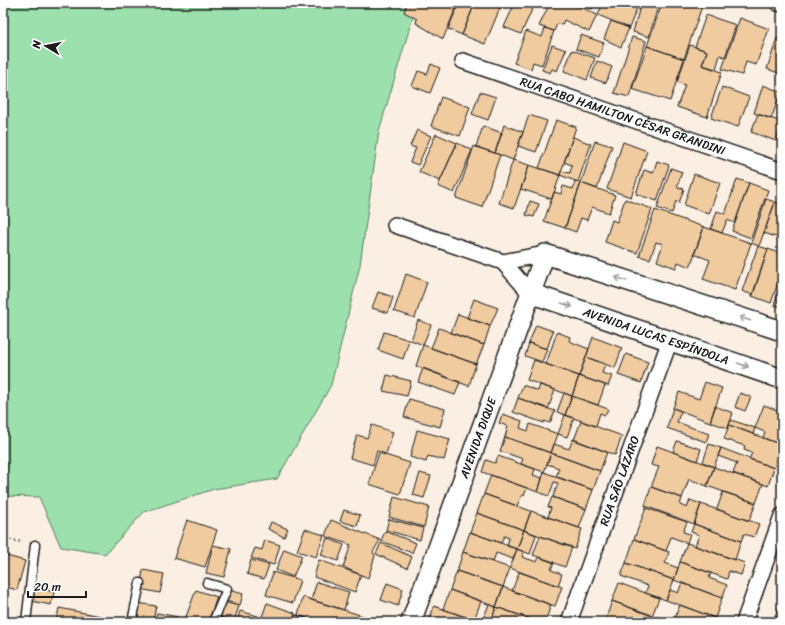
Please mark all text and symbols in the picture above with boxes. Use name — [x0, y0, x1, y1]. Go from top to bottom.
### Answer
north arrow — [26, 26, 66, 66]
text: N — [26, 39, 47, 51]
street label: RUA CABO HAMILTON CÉSAR GRANDINI — [517, 70, 729, 162]
one-way arrow — [615, 275, 628, 282]
street label: AVENIDA LUCAS ESPÍNDOLA — [579, 301, 732, 371]
one-way arrow — [560, 302, 573, 309]
one-way arrow — [739, 315, 752, 322]
one-way arrow — [736, 362, 749, 369]
street label: AVENIDA DIQUE — [453, 393, 503, 482]
street label: RUA SÃO LÁZARO — [593, 432, 646, 529]
scale bar — [28, 573, 86, 599]
text: 20 m — [34, 576, 61, 598]

